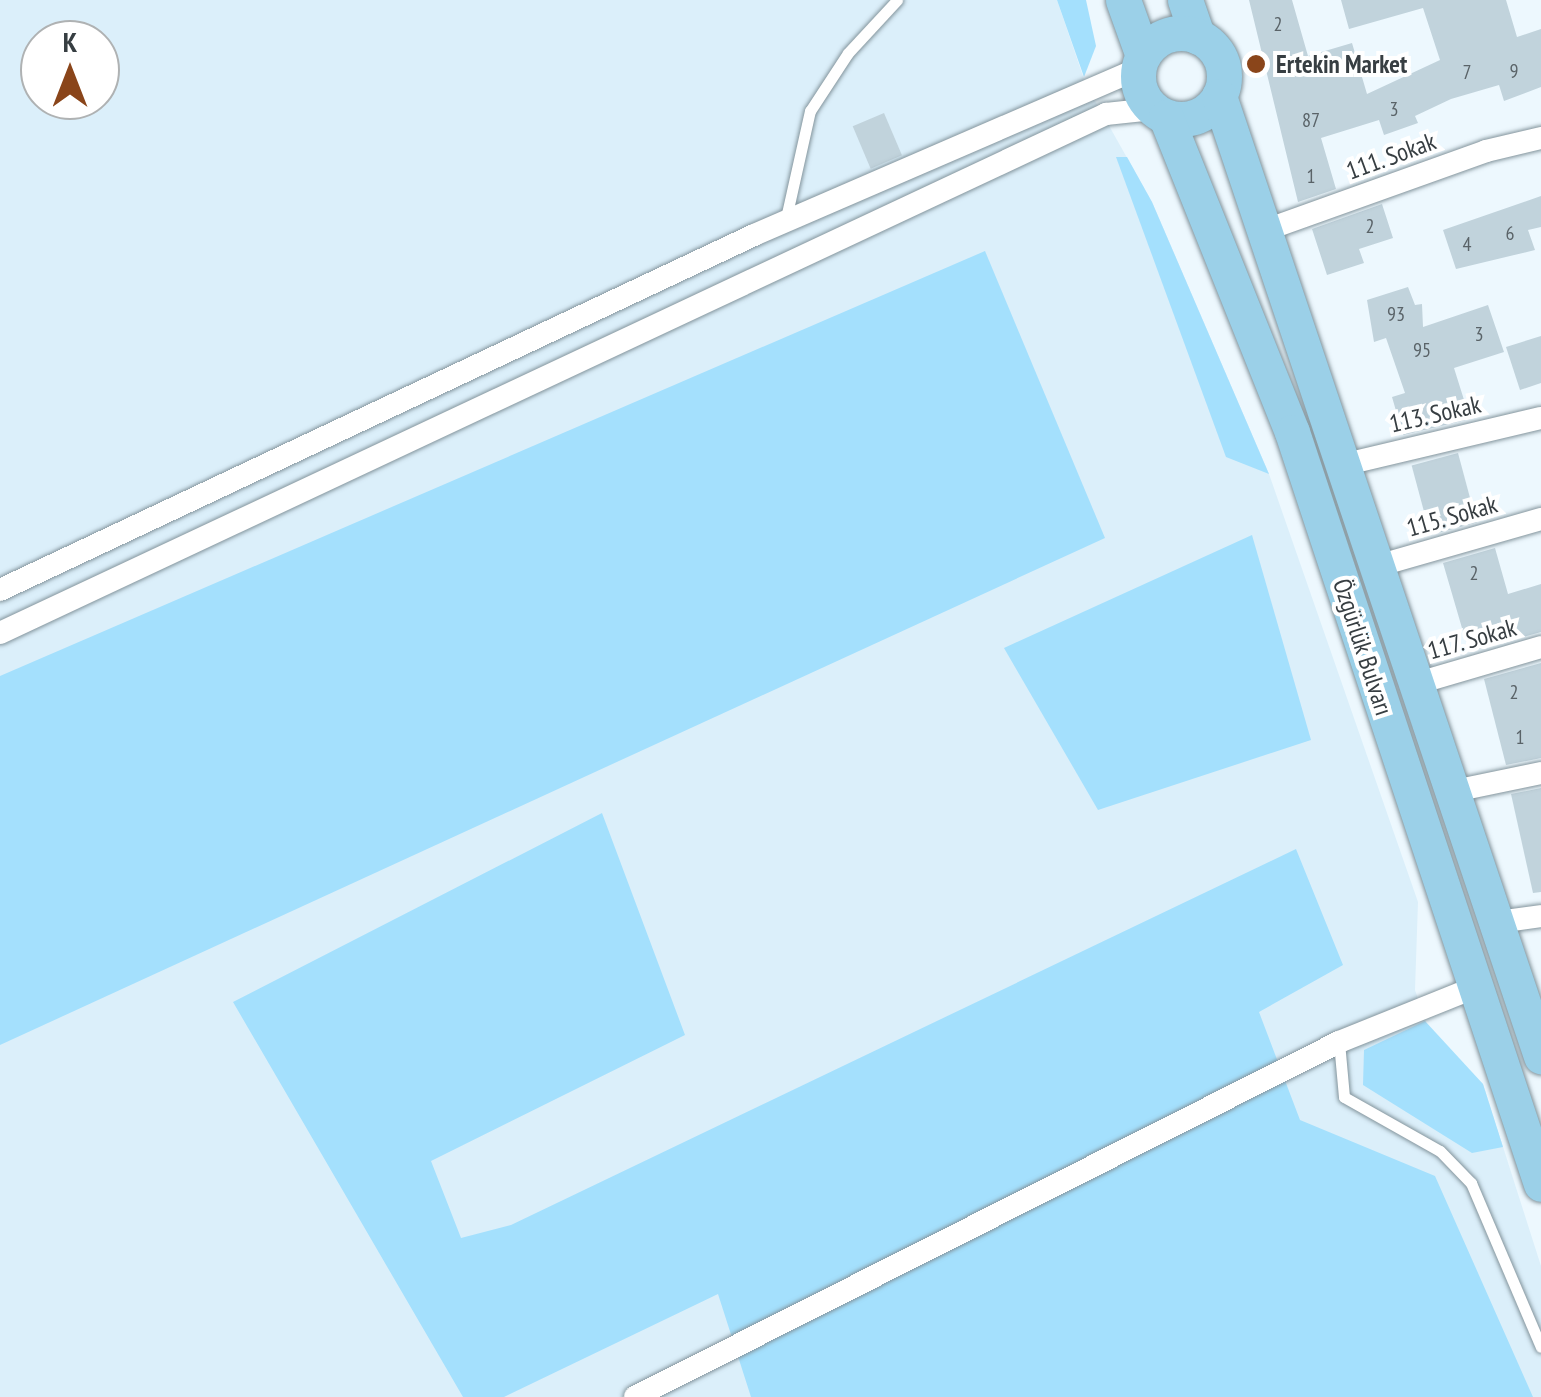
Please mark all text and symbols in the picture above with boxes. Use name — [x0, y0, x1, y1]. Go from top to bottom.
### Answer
house number: 2 — [1274, 12, 1282, 36]
north arrow — [20, 20, 120, 120]
text: K — [63, 23, 77, 60]
place label: Ertekin Market — [1276, 49, 1407, 79]
marker: Ertekin Market — [1245, 53, 1267, 75]
house number: 9 — [1510, 59, 1518, 83]
house number: 7 — [1463, 60, 1471, 84]
house number: 3 — [1390, 97, 1398, 121]
house number: 87 — [1302, 108, 1320, 132]
street label: 111. Sokak — [1342, 126, 1440, 186]
house number: 1 — [1307, 164, 1315, 188]
house number: 2 — [1366, 214, 1374, 238]
house number: 6 — [1506, 221, 1514, 245]
house number: 4 — [1463, 232, 1471, 256]
house number: 93 — [1387, 302, 1405, 326]
house number: 3 — [1475, 322, 1483, 346]
house number: 95 — [1413, 338, 1431, 362]
street label: 113. Sokak — [1386, 389, 1484, 439]
street label: 115. Sokak — [1402, 489, 1502, 543]
house number: 2 — [1470, 561, 1478, 585]
street label: Özgürlük Bulvarı — [1327, 575, 1399, 719]
street label: 117. Sokak — [1424, 612, 1520, 666]
house number: 2 — [1510, 680, 1518, 704]
house number: 1 — [1516, 725, 1524, 749]

